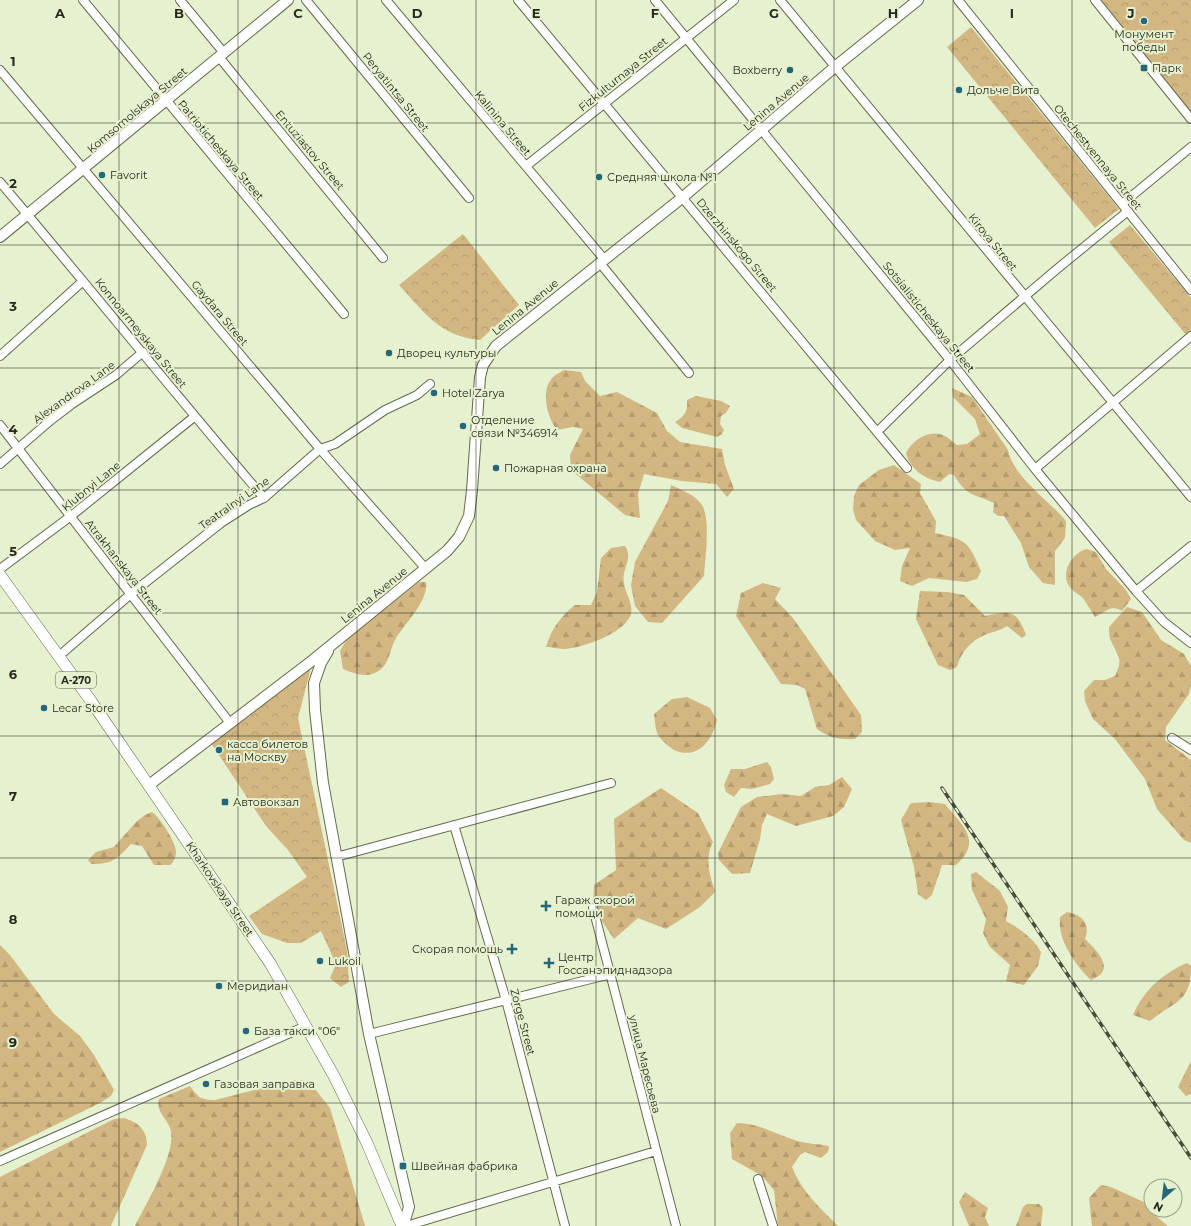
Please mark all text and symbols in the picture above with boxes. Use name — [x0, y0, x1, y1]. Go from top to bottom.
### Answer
text: A — [54, 5, 66, 21]
text: B — [174, 5, 184, 21]
text: C — [293, 5, 303, 21]
text: D — [412, 5, 423, 21]
text: E — [532, 5, 541, 21]
text: F — [651, 5, 659, 21]
text: G — [769, 5, 779, 21]
text: H — [888, 5, 898, 21]
text: I — [1010, 5, 1014, 21]
text: J — [1126, 5, 1135, 21]
marker: Монумент победы — [1139, 16, 1149, 26]
place label: Монумент победы — [1114, 27, 1174, 54]
street label: Fizkulturnaya Street — [576, 33, 671, 114]
street label: Peryatintsa Street — [360, 49, 433, 135]
text: 1 — [10, 53, 16, 69]
place label: Парк — [1152, 61, 1182, 75]
place label: Boxberry — [732, 63, 782, 77]
marker: Парк — [1139, 63, 1149, 73]
street label: Komsomolskaya Street — [84, 64, 190, 156]
marker: Boxberry — [785, 65, 795, 75]
street label: Lenina Avenue — [740, 70, 812, 134]
place label: Дольче Вита — [967, 83, 1039, 97]
marker: Дольче Вита — [954, 85, 964, 95]
street label: Kalinina Street — [472, 88, 535, 159]
street label: Patrioticheskaya Street — [175, 97, 268, 204]
street label: Otechestvennaya Street — [1051, 101, 1145, 213]
street label: Entuziastov Street — [272, 107, 348, 193]
place label: Favorit — [110, 168, 148, 182]
marker: Favorit — [97, 170, 107, 180]
place label: Средняя школа №1 — [607, 170, 717, 184]
marker: Средняя школа №1 — [594, 172, 604, 182]
text: 2 — [9, 175, 17, 191]
street label: Dzerzhinskogo Street — [694, 195, 781, 295]
street label: Kirova Street — [965, 210, 1021, 274]
street label: Sotsialisticheskaya Street — [880, 259, 978, 376]
street label: Konnoarmeyskaya Street — [92, 275, 190, 391]
street label: Lenina Avenue — [489, 276, 561, 338]
street label: Gaydara Street — [189, 277, 252, 349]
text: 3 — [8, 298, 17, 314]
place label: Дворец культуры — [397, 346, 496, 360]
marker: Дворец культуры — [384, 348, 394, 358]
street label: Alexandrova Lane — [30, 357, 118, 426]
place label: Hotel Zarya — [442, 386, 505, 400]
marker: Hotel Zarya — [429, 388, 439, 398]
place label: Отделение связи №346914 — [471, 413, 559, 440]
text: 4 — [9, 421, 18, 437]
marker: Отделение связи №346914 — [458, 421, 468, 431]
street label: Klubnyi Lane — [59, 458, 124, 514]
place label: Пожарная охрана — [504, 461, 607, 475]
marker: Пожарная охрана — [491, 463, 501, 473]
street label: Teatralnyi Lane — [196, 473, 272, 532]
street label: Atrakhanskaya Street — [82, 517, 166, 618]
text: 5 — [9, 543, 17, 559]
street label: Lenina Avenue — [338, 564, 410, 626]
text: 6 — [9, 666, 18, 682]
road number: А-270 — [56, 672, 96, 688]
place label: Lecar Store — [52, 701, 114, 715]
marker: Lecar Store — [39, 703, 49, 713]
place label: касса билетов на Москву — [227, 737, 308, 764]
marker: касса билетов на Москву — [214, 745, 224, 755]
text: 7 — [9, 788, 17, 804]
place label: Автовокзал — [233, 795, 299, 809]
marker: Автовокзал — [220, 797, 230, 807]
street label: Kharkovskaya Street — [183, 839, 257, 940]
place label: Гараж скорой помощи — [555, 893, 635, 920]
marker: Гараж скорой помощи — [540, 900, 552, 912]
text: 8 — [9, 911, 18, 927]
place label: Скорая помощь — [412, 942, 503, 956]
marker: Скорая помощь — [506, 943, 518, 955]
place label: Центр Госсанэпиднадзора — [558, 950, 672, 977]
place label: Lukoil — [328, 954, 361, 968]
marker: Lukoil — [315, 956, 325, 966]
marker: Центр Госсанэпиднадзора — [543, 957, 555, 969]
place label: Меридиан — [227, 979, 288, 993]
marker: Меридиан — [214, 981, 224, 991]
street label: Zorge Street — [507, 987, 539, 1057]
street label: улица Маресьева — [626, 1012, 664, 1115]
place label: База такси "06" — [254, 1024, 340, 1038]
marker: База такси "06" — [241, 1026, 251, 1036]
text: 9 — [9, 1034, 17, 1050]
place label: Газовая заправка — [214, 1077, 315, 1091]
marker: Газовая заправка — [201, 1079, 211, 1089]
place label: Швейная фабрика — [411, 1159, 518, 1173]
marker: Швейная фабрика — [398, 1161, 408, 1171]
north arrow — [1143, 1178, 1183, 1218]
text: N — [1151, 1199, 1166, 1215]

